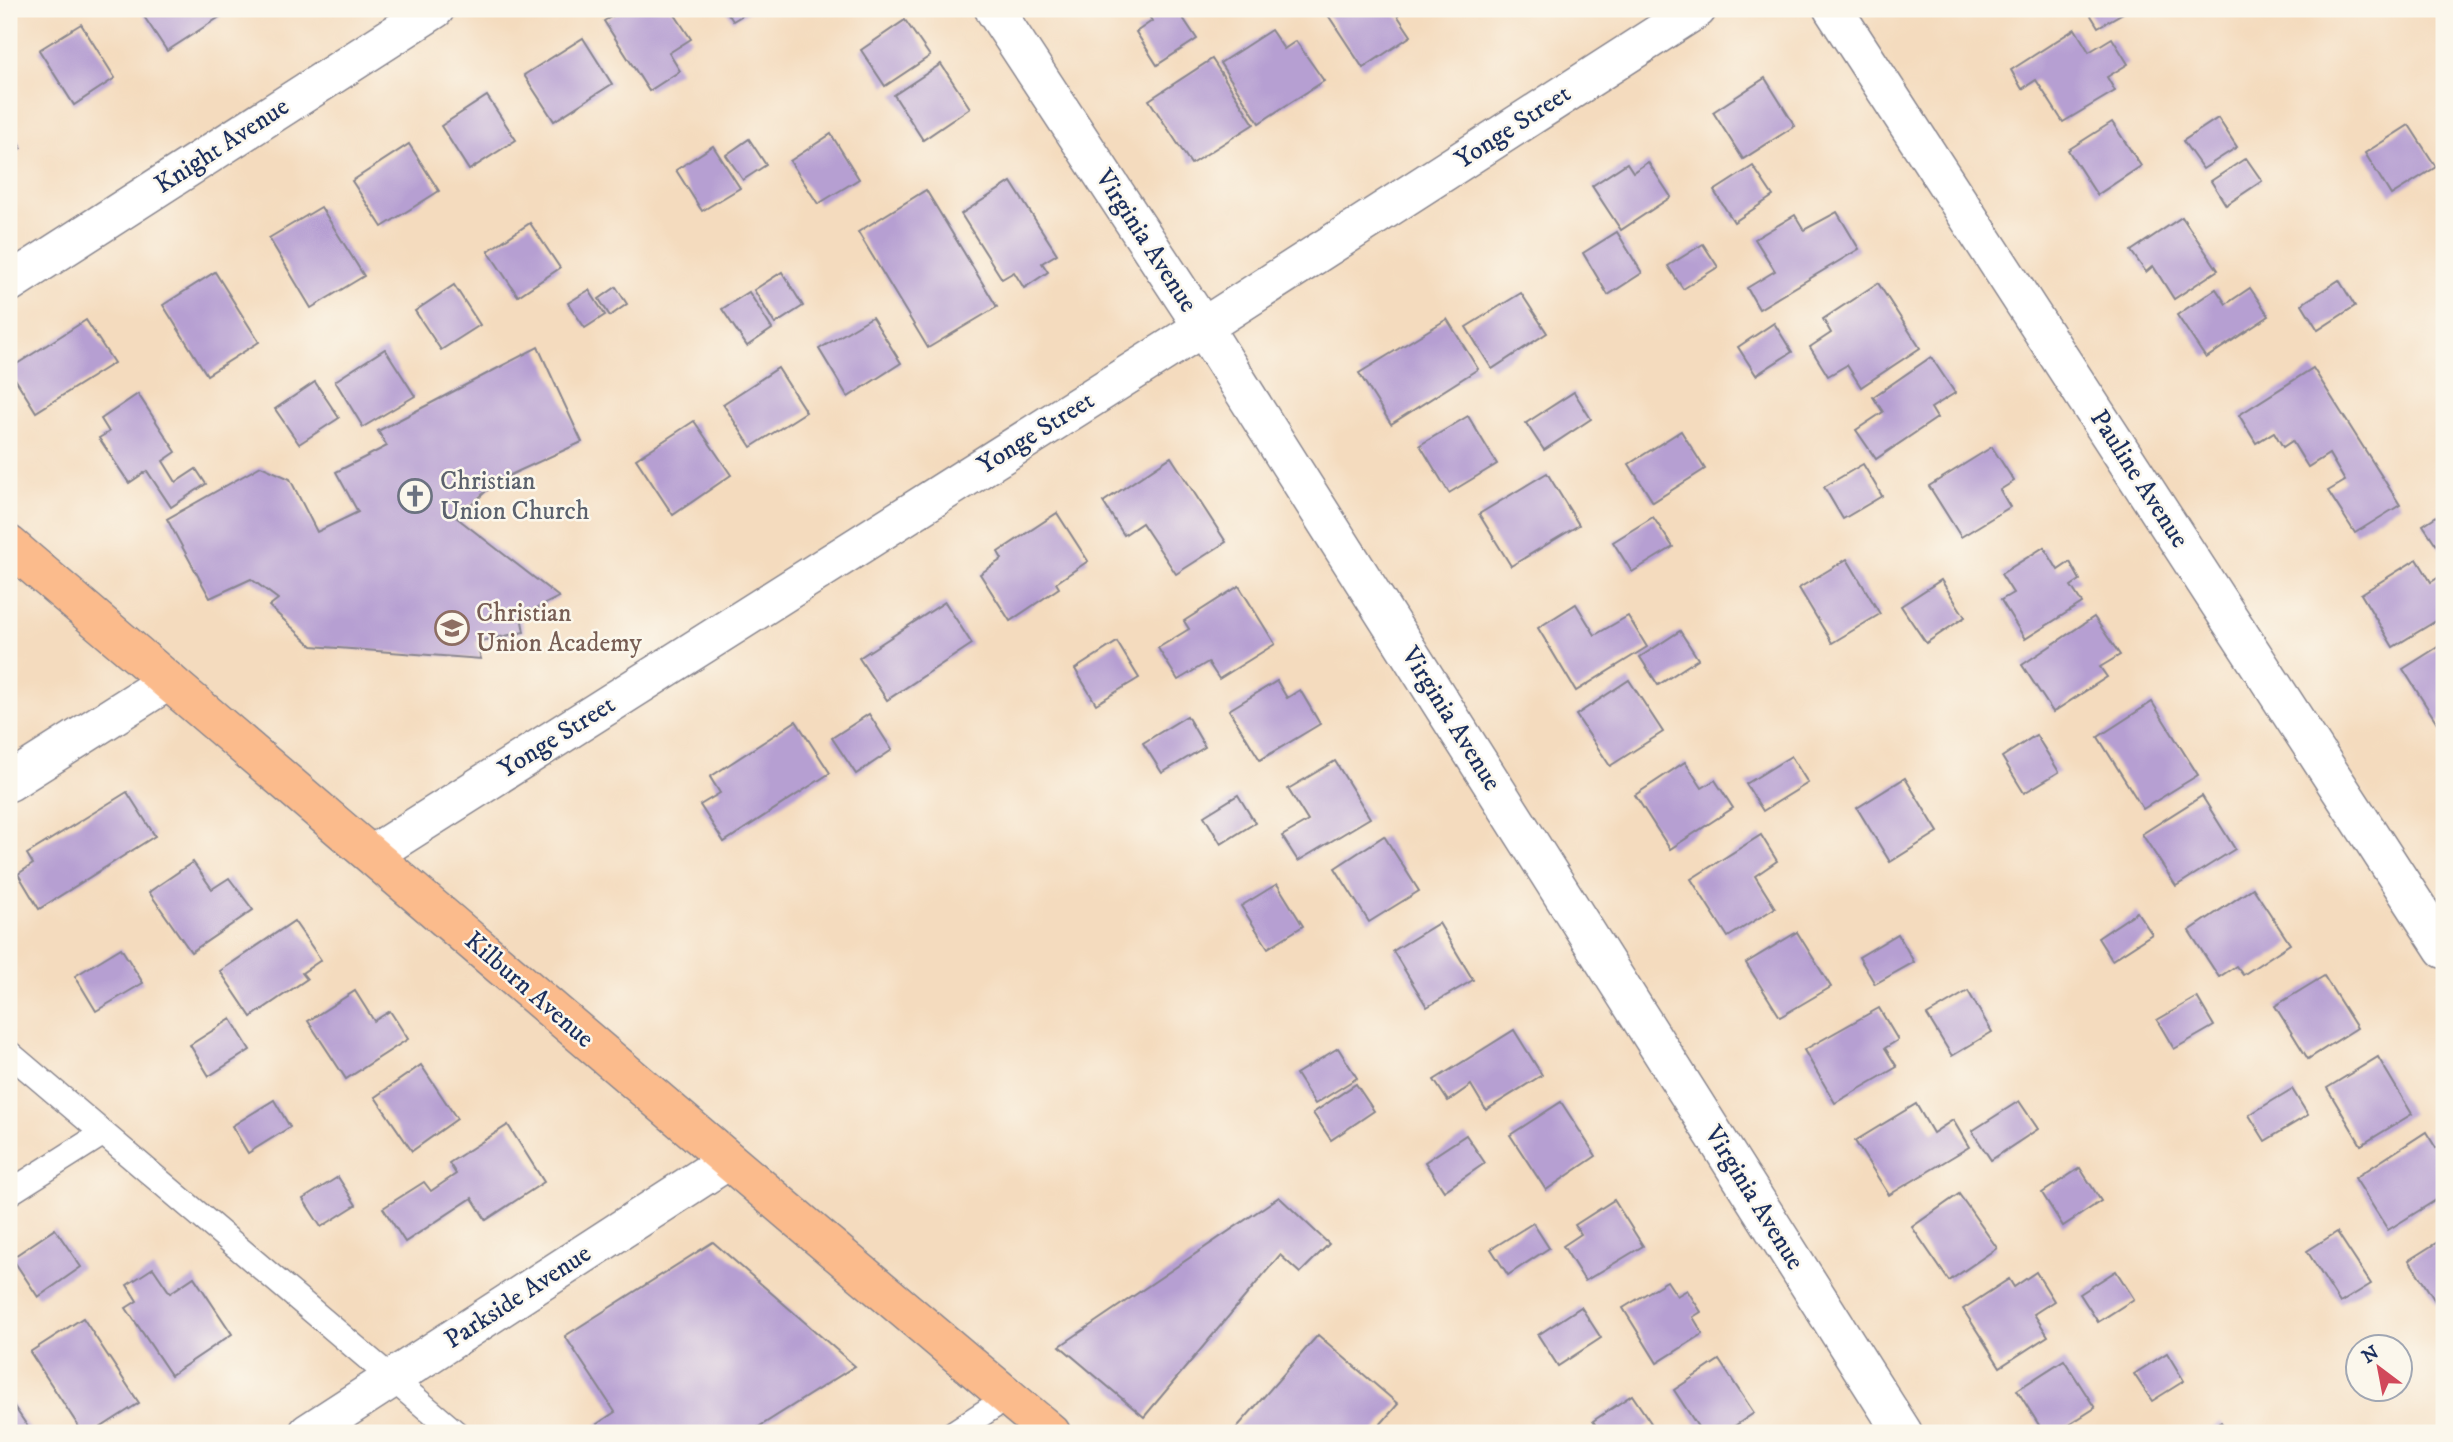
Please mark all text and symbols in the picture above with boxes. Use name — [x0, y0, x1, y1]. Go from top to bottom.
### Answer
street label: Yonge Street — [1449, 77, 1577, 177]
street label: Knight Avenue — [149, 90, 295, 202]
street label: Virginia Avenue — [1087, 162, 1204, 319]
street label: Yonge Street — [972, 384, 1100, 482]
street label: Pauline Avenue — [2082, 404, 2196, 554]
place label: Christian Union Church — [440, 465, 590, 528]
church icon: Christian Union Church — [396, 477, 434, 515]
place label: Christian Union Academy — [476, 597, 642, 660]
school or university icon: Christian Union Academy — [433, 609, 471, 647]
street label: Virginia Avenue — [1393, 640, 1508, 797]
street label: Yonge Street — [493, 688, 621, 786]
street label: Kilburn Avenue — [457, 925, 601, 1055]
street label: Virginia Avenue — [1696, 1119, 1811, 1276]
street label: Parkside Avenue — [438, 1237, 598, 1357]
north arrow — [2344, 1334, 2414, 1404]
text: N — [2358, 1341, 2384, 1369]

